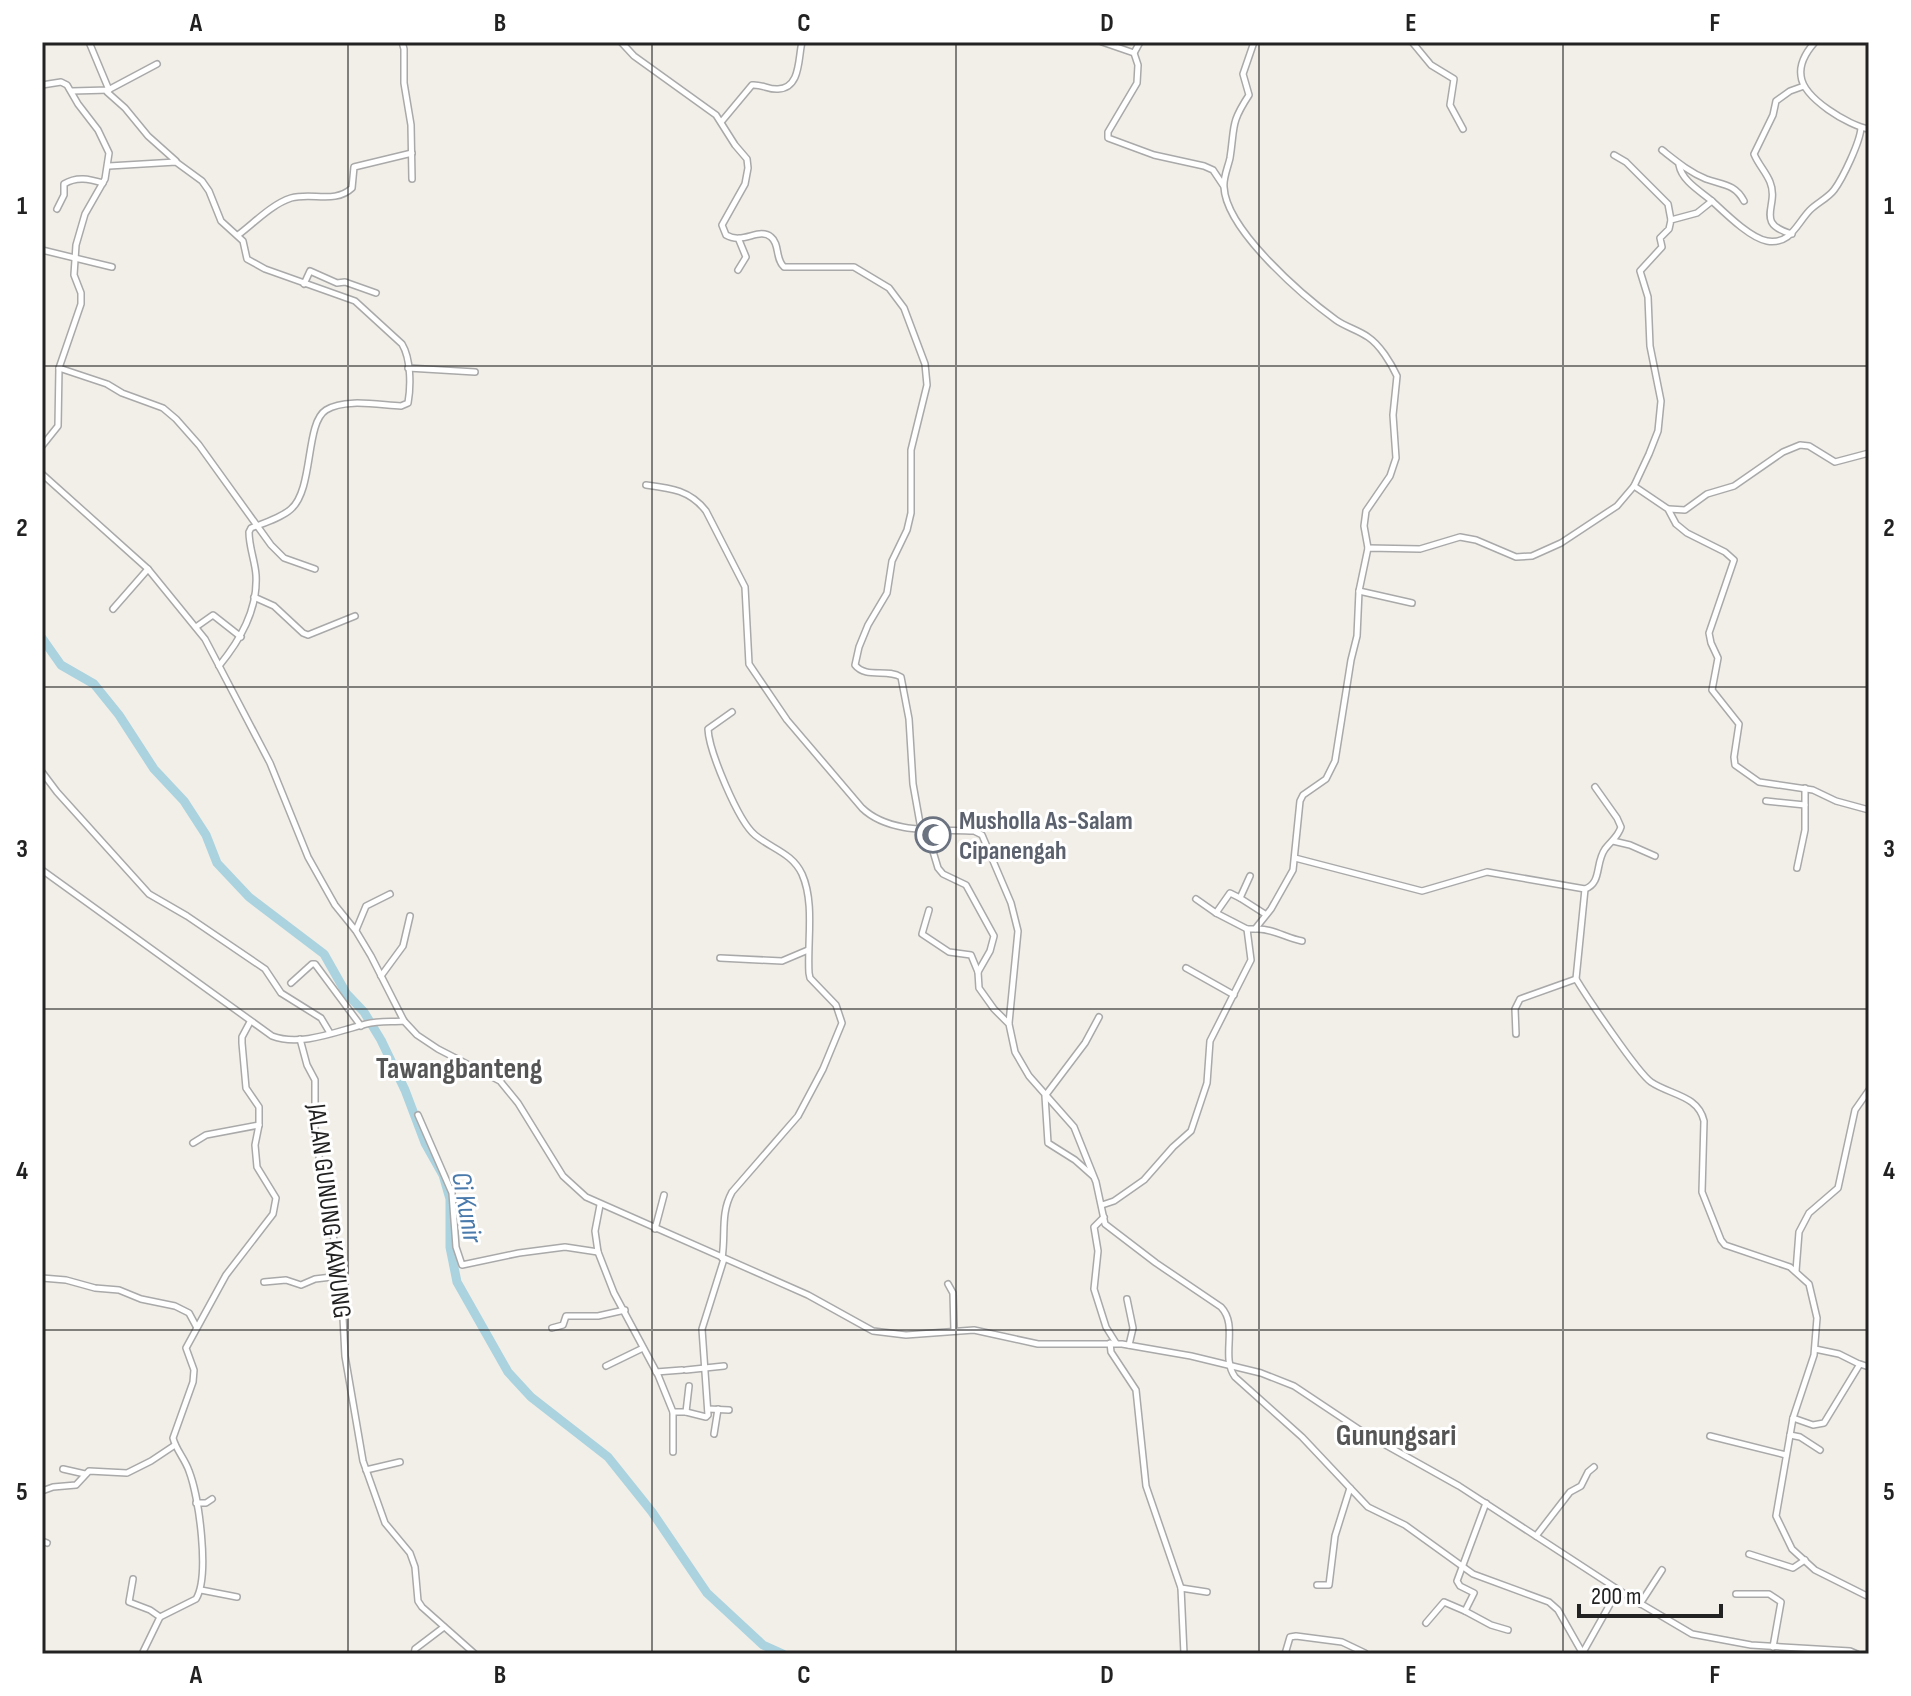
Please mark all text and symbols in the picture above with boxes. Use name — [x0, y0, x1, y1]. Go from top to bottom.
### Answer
text: A — [189, 8, 203, 39]
text: B — [494, 8, 506, 39]
text: C — [797, 8, 811, 39]
text: D — [1100, 8, 1114, 39]
text: E — [1405, 8, 1417, 39]
text: F — [1710, 8, 1721, 39]
text: 1 — [17, 191, 27, 222]
text: 1 — [1884, 191, 1894, 222]
text: 2 — [16, 513, 28, 544]
text: 2 — [1883, 513, 1895, 544]
place label: Musholla As-Salam Cipanengah — [959, 806, 1133, 867]
mosque icon: Musholla As-Salam Cipanengah — [914, 816, 952, 854]
text: 3 — [16, 834, 28, 865]
text: 3 — [1883, 834, 1895, 865]
district label: Tawangbanteng — [376, 1051, 543, 1087]
street label: JALAN GUNUNG KAWUNG — [300, 1101, 357, 1320]
text: 4 — [16, 1156, 28, 1187]
text: 4 — [1883, 1156, 1895, 1187]
water label: Ci Kunir — [444, 1169, 489, 1246]
district label: Gunungsari — [1336, 1418, 1456, 1454]
text: 5 — [16, 1477, 28, 1508]
text: 5 — [1883, 1477, 1895, 1508]
scale bar — [1579, 1568, 1721, 1618]
text: 200 m — [1591, 1582, 1642, 1611]
text: A — [189, 1660, 203, 1691]
text: B — [494, 1660, 506, 1691]
text: C — [797, 1660, 811, 1691]
text: D — [1100, 1660, 1114, 1691]
text: E — [1405, 1660, 1417, 1691]
text: F — [1710, 1660, 1721, 1691]

